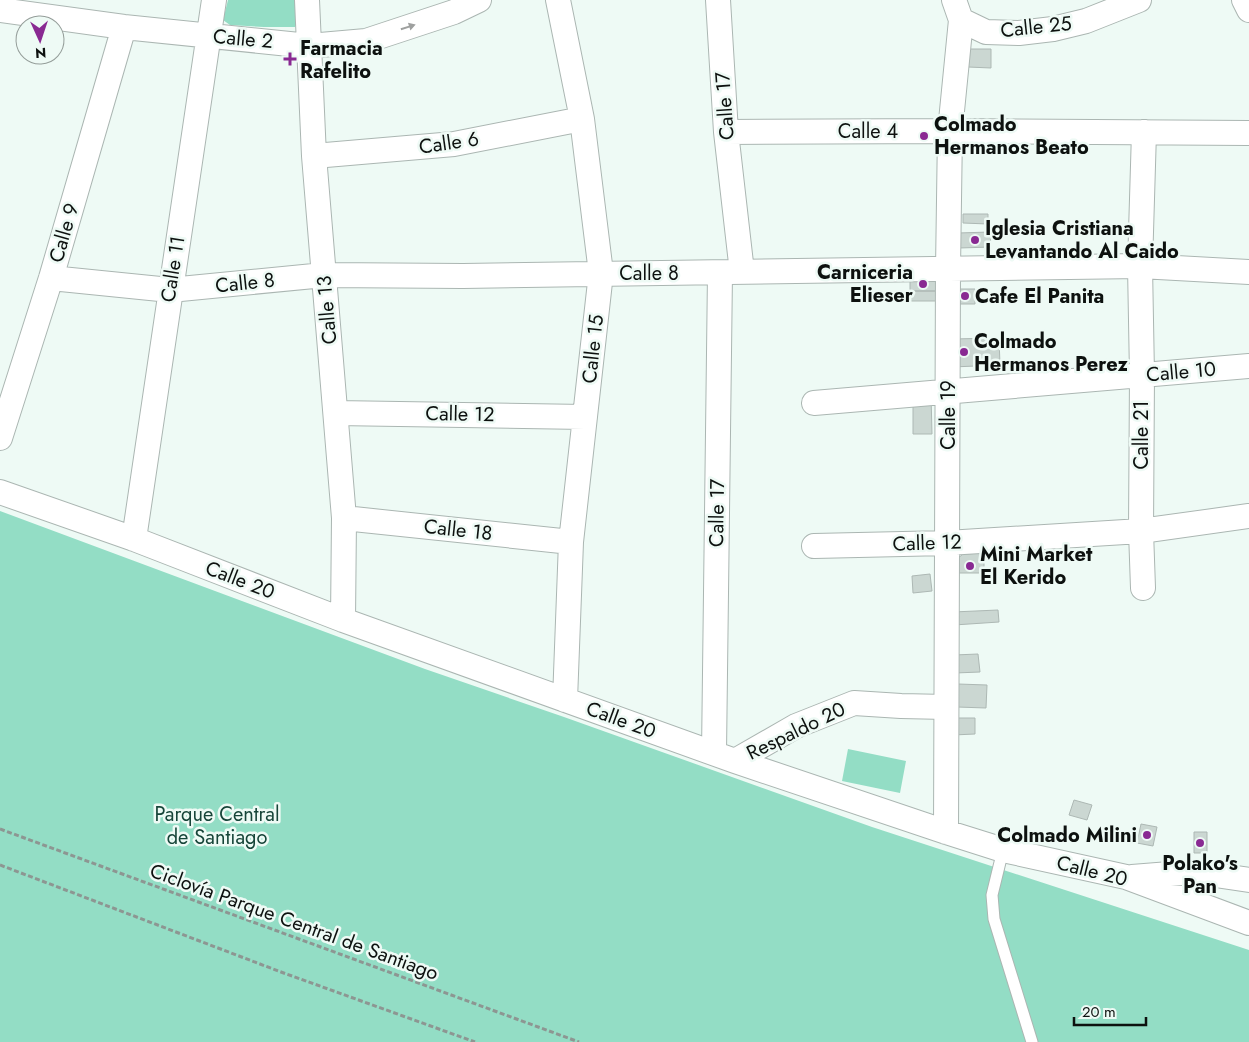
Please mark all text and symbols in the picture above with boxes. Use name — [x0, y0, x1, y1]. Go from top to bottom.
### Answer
street label: Calle 25 — [999, 9, 1073, 45]
north arrow — [15, 15, 65, 65]
street label: Calle 2 — [212, 22, 274, 56]
one-way arrow — [400, 23, 415, 30]
place label: Farmacia Rafelito — [300, 34, 383, 86]
text: N — [35, 43, 47, 63]
marker: Farmacia Rafelito — [284, 53, 296, 65]
street label: Calle 17 — [708, 70, 742, 141]
place label: Colmado Hermanos Beato — [934, 110, 1089, 162]
street label: Calle 4 — [838, 117, 899, 146]
street label: Calle 6 — [417, 124, 481, 162]
marker: Colmado Hermanos Beato — [918, 130, 930, 142]
street label: Calle 9 — [42, 200, 86, 266]
place label: Iglesia Cristiana Levantando Al Caido — [985, 214, 1179, 266]
street label: Calle 11 — [153, 234, 193, 304]
marker: Iglesia Cristiana Levantando Al Caido — [969, 234, 981, 246]
place label: Carniceria Elieser — [817, 258, 914, 310]
street label: Calle 8 — [619, 259, 679, 288]
street label: Calle 8 — [214, 265, 276, 301]
street label: Calle 13 — [310, 274, 344, 346]
marker: Carniceria Elieser — [917, 278, 929, 290]
place label: Cafe El Panita — [975, 282, 1104, 311]
marker: Cafe El Panita — [959, 290, 971, 302]
street label: Calle 15 — [575, 313, 611, 385]
place label: Colmado Hermanos Perez — [974, 327, 1128, 379]
marker: Colmado Hermanos Perez — [958, 346, 970, 358]
street label: Calle 10 — [1145, 355, 1217, 389]
street label: Calle 19 — [934, 380, 963, 450]
street label: Calle 12 — [425, 399, 495, 429]
street label: Calle 21 — [1127, 400, 1156, 470]
street label: Calle 17 — [702, 478, 732, 547]
street label: Calle 18 — [422, 512, 494, 548]
street label: Calle 12 — [892, 527, 962, 559]
place label: Mini Market El Kerido — [980, 540, 1093, 592]
street label: Calle 20 — [201, 554, 279, 606]
marker: Mini Market El Kerido — [964, 560, 976, 572]
street label: Calle 20 — [582, 694, 660, 746]
street label: Respaldo 20 — [742, 695, 850, 767]
park label: Parque Central de Santiago — [154, 800, 280, 852]
place label: Colmado Milini — [997, 821, 1137, 850]
marker: Colmado Milini — [1141, 829, 1153, 841]
marker: Polako's Pan — [1194, 837, 1206, 849]
street label: Calle 20 — [1053, 848, 1131, 894]
place label: Polako's Pan — [1162, 849, 1238, 901]
street label: Ciclovía Parque Central de Santiago — [146, 856, 442, 988]
scale bar — [1074, 994, 1146, 1026]
text: 20 m — [1082, 1001, 1116, 1023]

